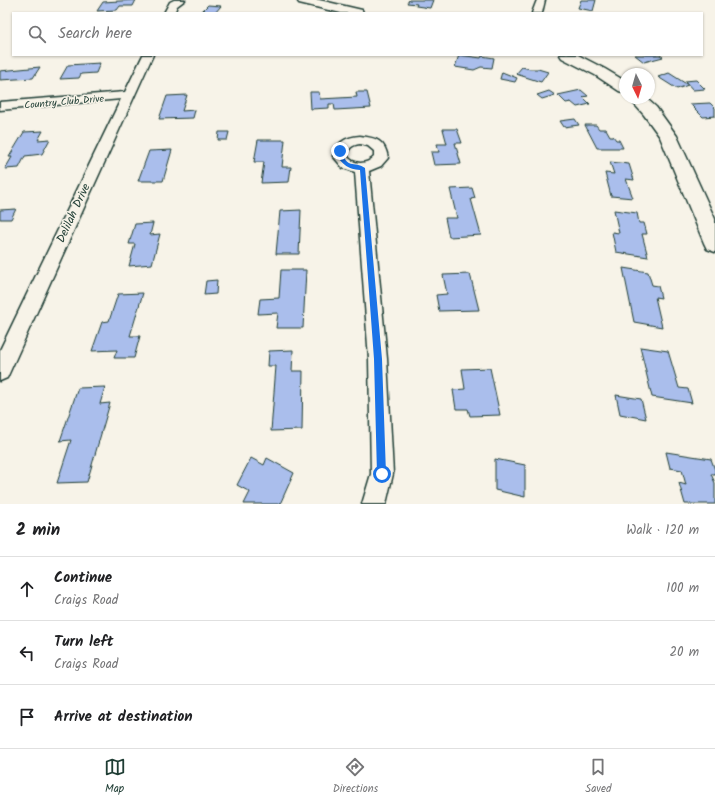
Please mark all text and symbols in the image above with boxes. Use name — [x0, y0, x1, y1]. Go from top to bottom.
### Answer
search box — [12, 12, 703, 56]
text: Search here — [58, 22, 132, 46]
icon: search — [26, 23, 48, 45]
north arrow — [619, 68, 655, 104]
street label: Country Club Drive — [24, 91, 105, 113]
route end — [331, 142, 349, 160]
street label: Delilah Drive — [51, 180, 96, 246]
route start — [373, 465, 391, 483]
text: 2 min — [16, 517, 60, 544]
text: Walk · 120 m — [626, 520, 699, 541]
text: Continue — [54, 566, 112, 590]
icon: ahead — [16, 578, 38, 600]
text: 100 m — [666, 578, 699, 599]
text: Craigs Road — [54, 590, 118, 611]
text: Turn left — [54, 630, 114, 654]
icon: left — [16, 642, 38, 664]
text: 20 m — [669, 642, 699, 663]
text: Craigs Road — [54, 654, 118, 675]
text: Arrive at destination — [54, 705, 193, 729]
icon: arrive — [16, 706, 38, 728]
tab: Map — [104, 756, 126, 798]
tab: Directions — [333, 756, 378, 798]
tab: Saved — [585, 756, 611, 798]

